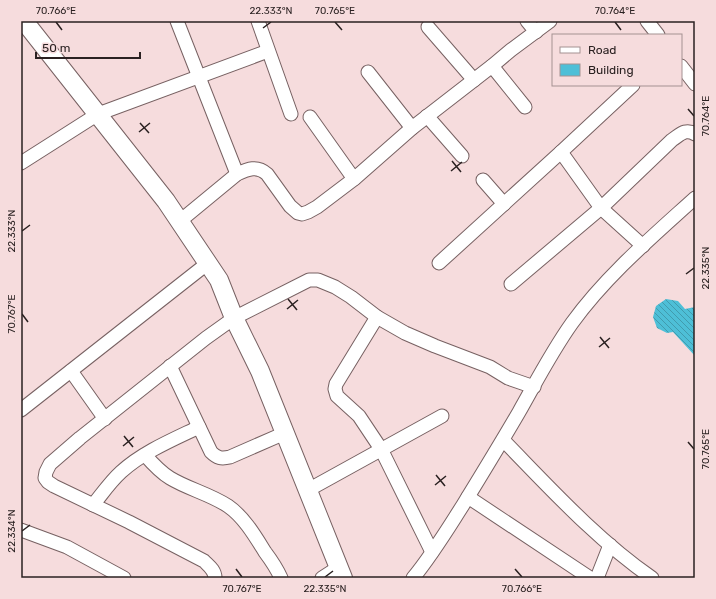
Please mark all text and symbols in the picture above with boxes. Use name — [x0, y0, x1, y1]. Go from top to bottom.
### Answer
text: 70.766°E — [36, 5, 76, 17]
text: 22.333°N — [249, 5, 293, 17]
text: 70.765°E — [315, 5, 355, 17]
text: 70.764°E — [595, 5, 635, 17]
scale bar — [36, 34, 140, 60]
legend — [552, 34, 682, 86]
text: 50 m — [42, 41, 70, 55]
text: Road — [588, 43, 616, 57]
text: Building — [588, 63, 634, 77]
text: 70.764°E — [700, 96, 712, 136]
text: 22.333°N — [6, 209, 18, 253]
text: 22.335°N — [700, 246, 712, 290]
text: 70.767°E — [6, 294, 18, 334]
text: 70.765°E — [700, 429, 712, 469]
text: 22.334°N — [6, 509, 18, 553]
text: 70.767°E — [222, 583, 262, 595]
text: 22.335°N — [303, 583, 347, 595]
text: 70.766°E — [502, 583, 542, 595]

